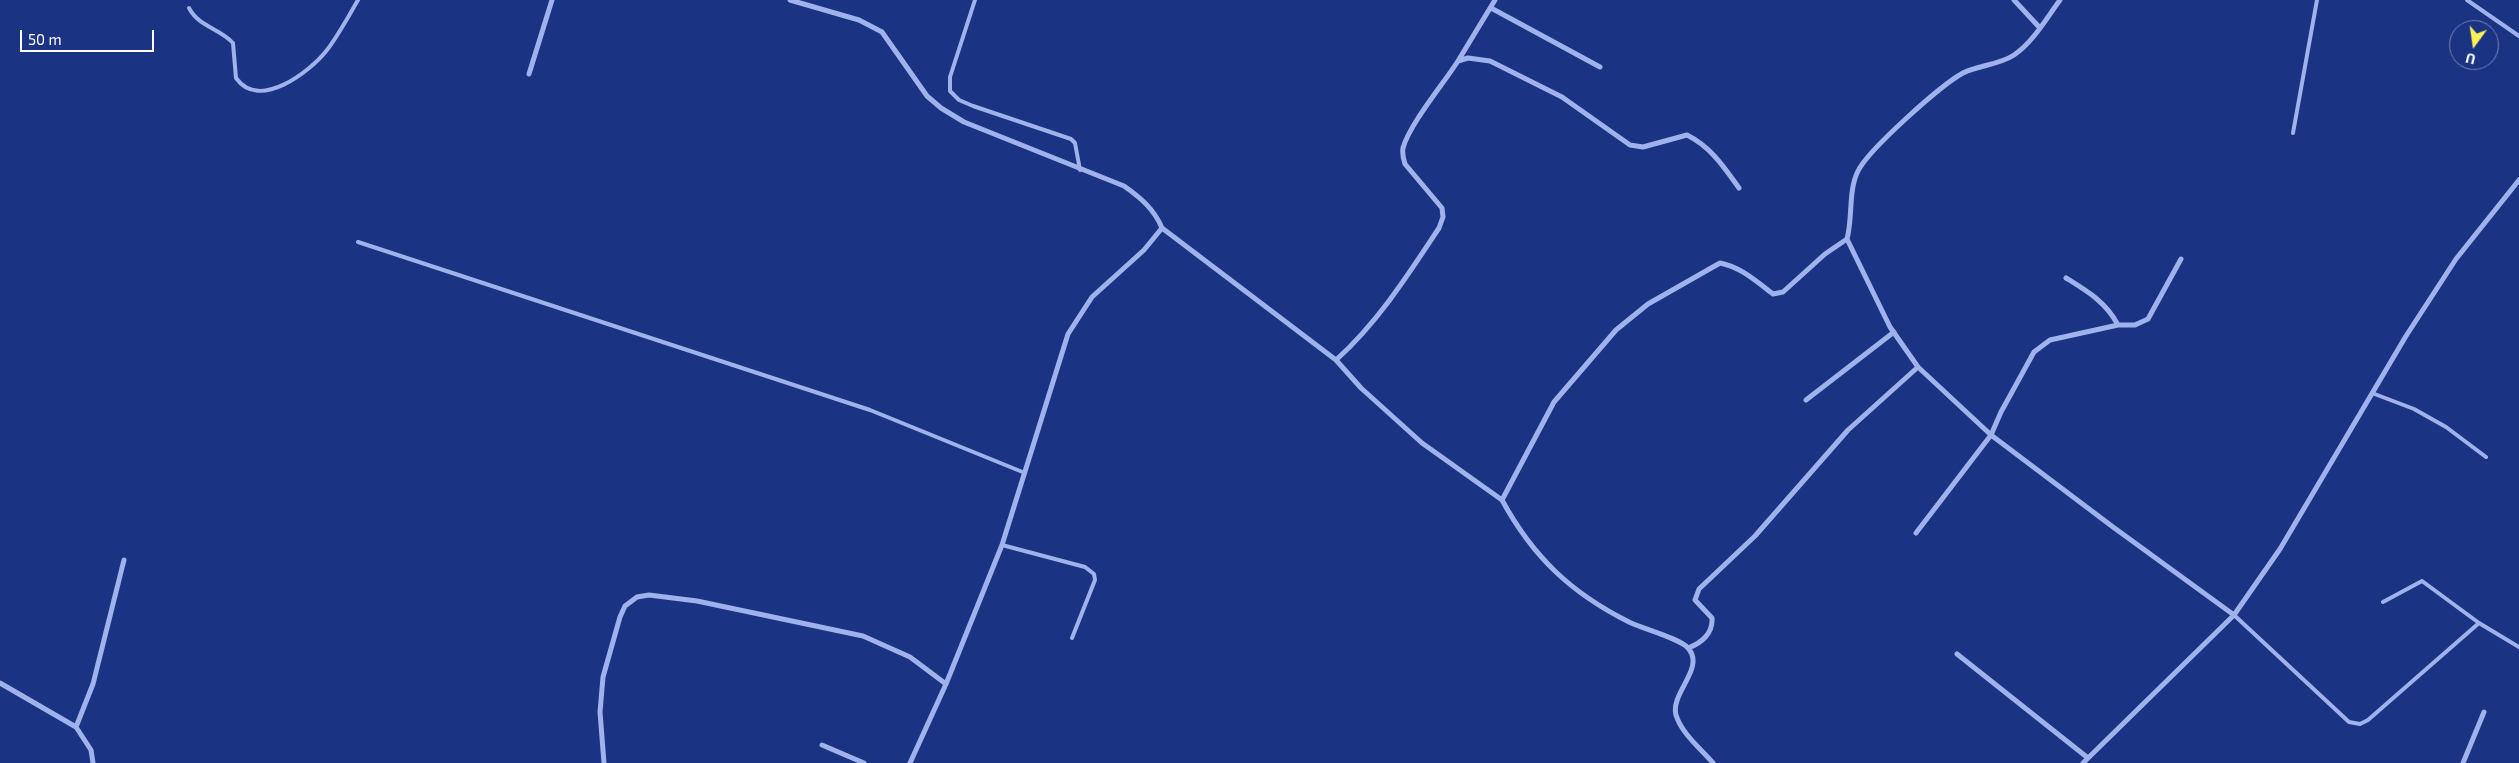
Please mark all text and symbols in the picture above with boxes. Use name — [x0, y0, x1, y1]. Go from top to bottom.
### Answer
scale bar — [22, 20, 156, 52]
north arrow — [2449, 20, 2499, 70]
text: 50 m — [28, 30, 62, 48]
text: U — [2464, 50, 2477, 68]

